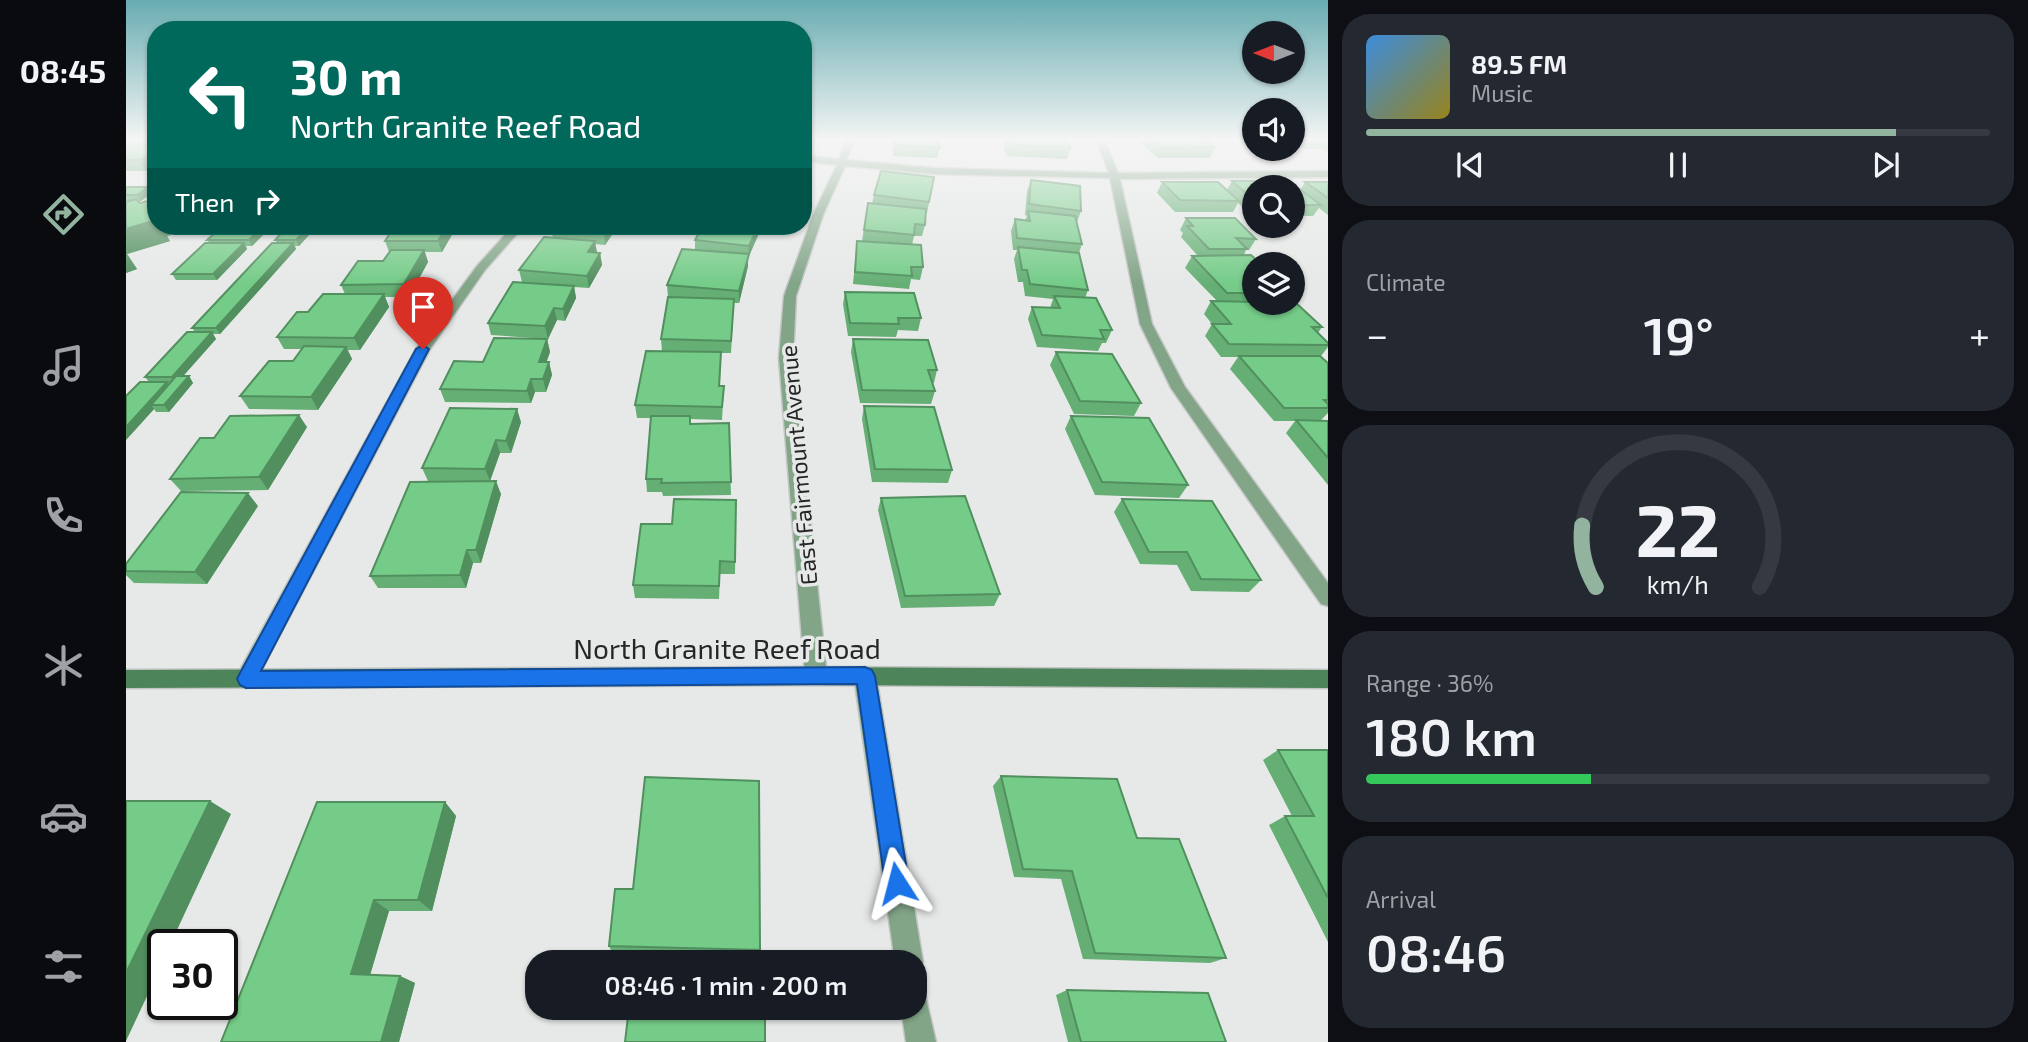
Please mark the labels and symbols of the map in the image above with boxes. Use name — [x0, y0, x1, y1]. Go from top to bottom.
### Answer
north arrow — [1242, 21, 1306, 84]
pin — [393, 277, 453, 349]
street label: East Fairmount Avenue — [774, 344, 822, 586]
street label: North Granite Reef Road — [573, 631, 881, 665]
position arrow — [860, 846, 934, 920]
speed limit sign: 30 — [147, 929, 238, 1020]

